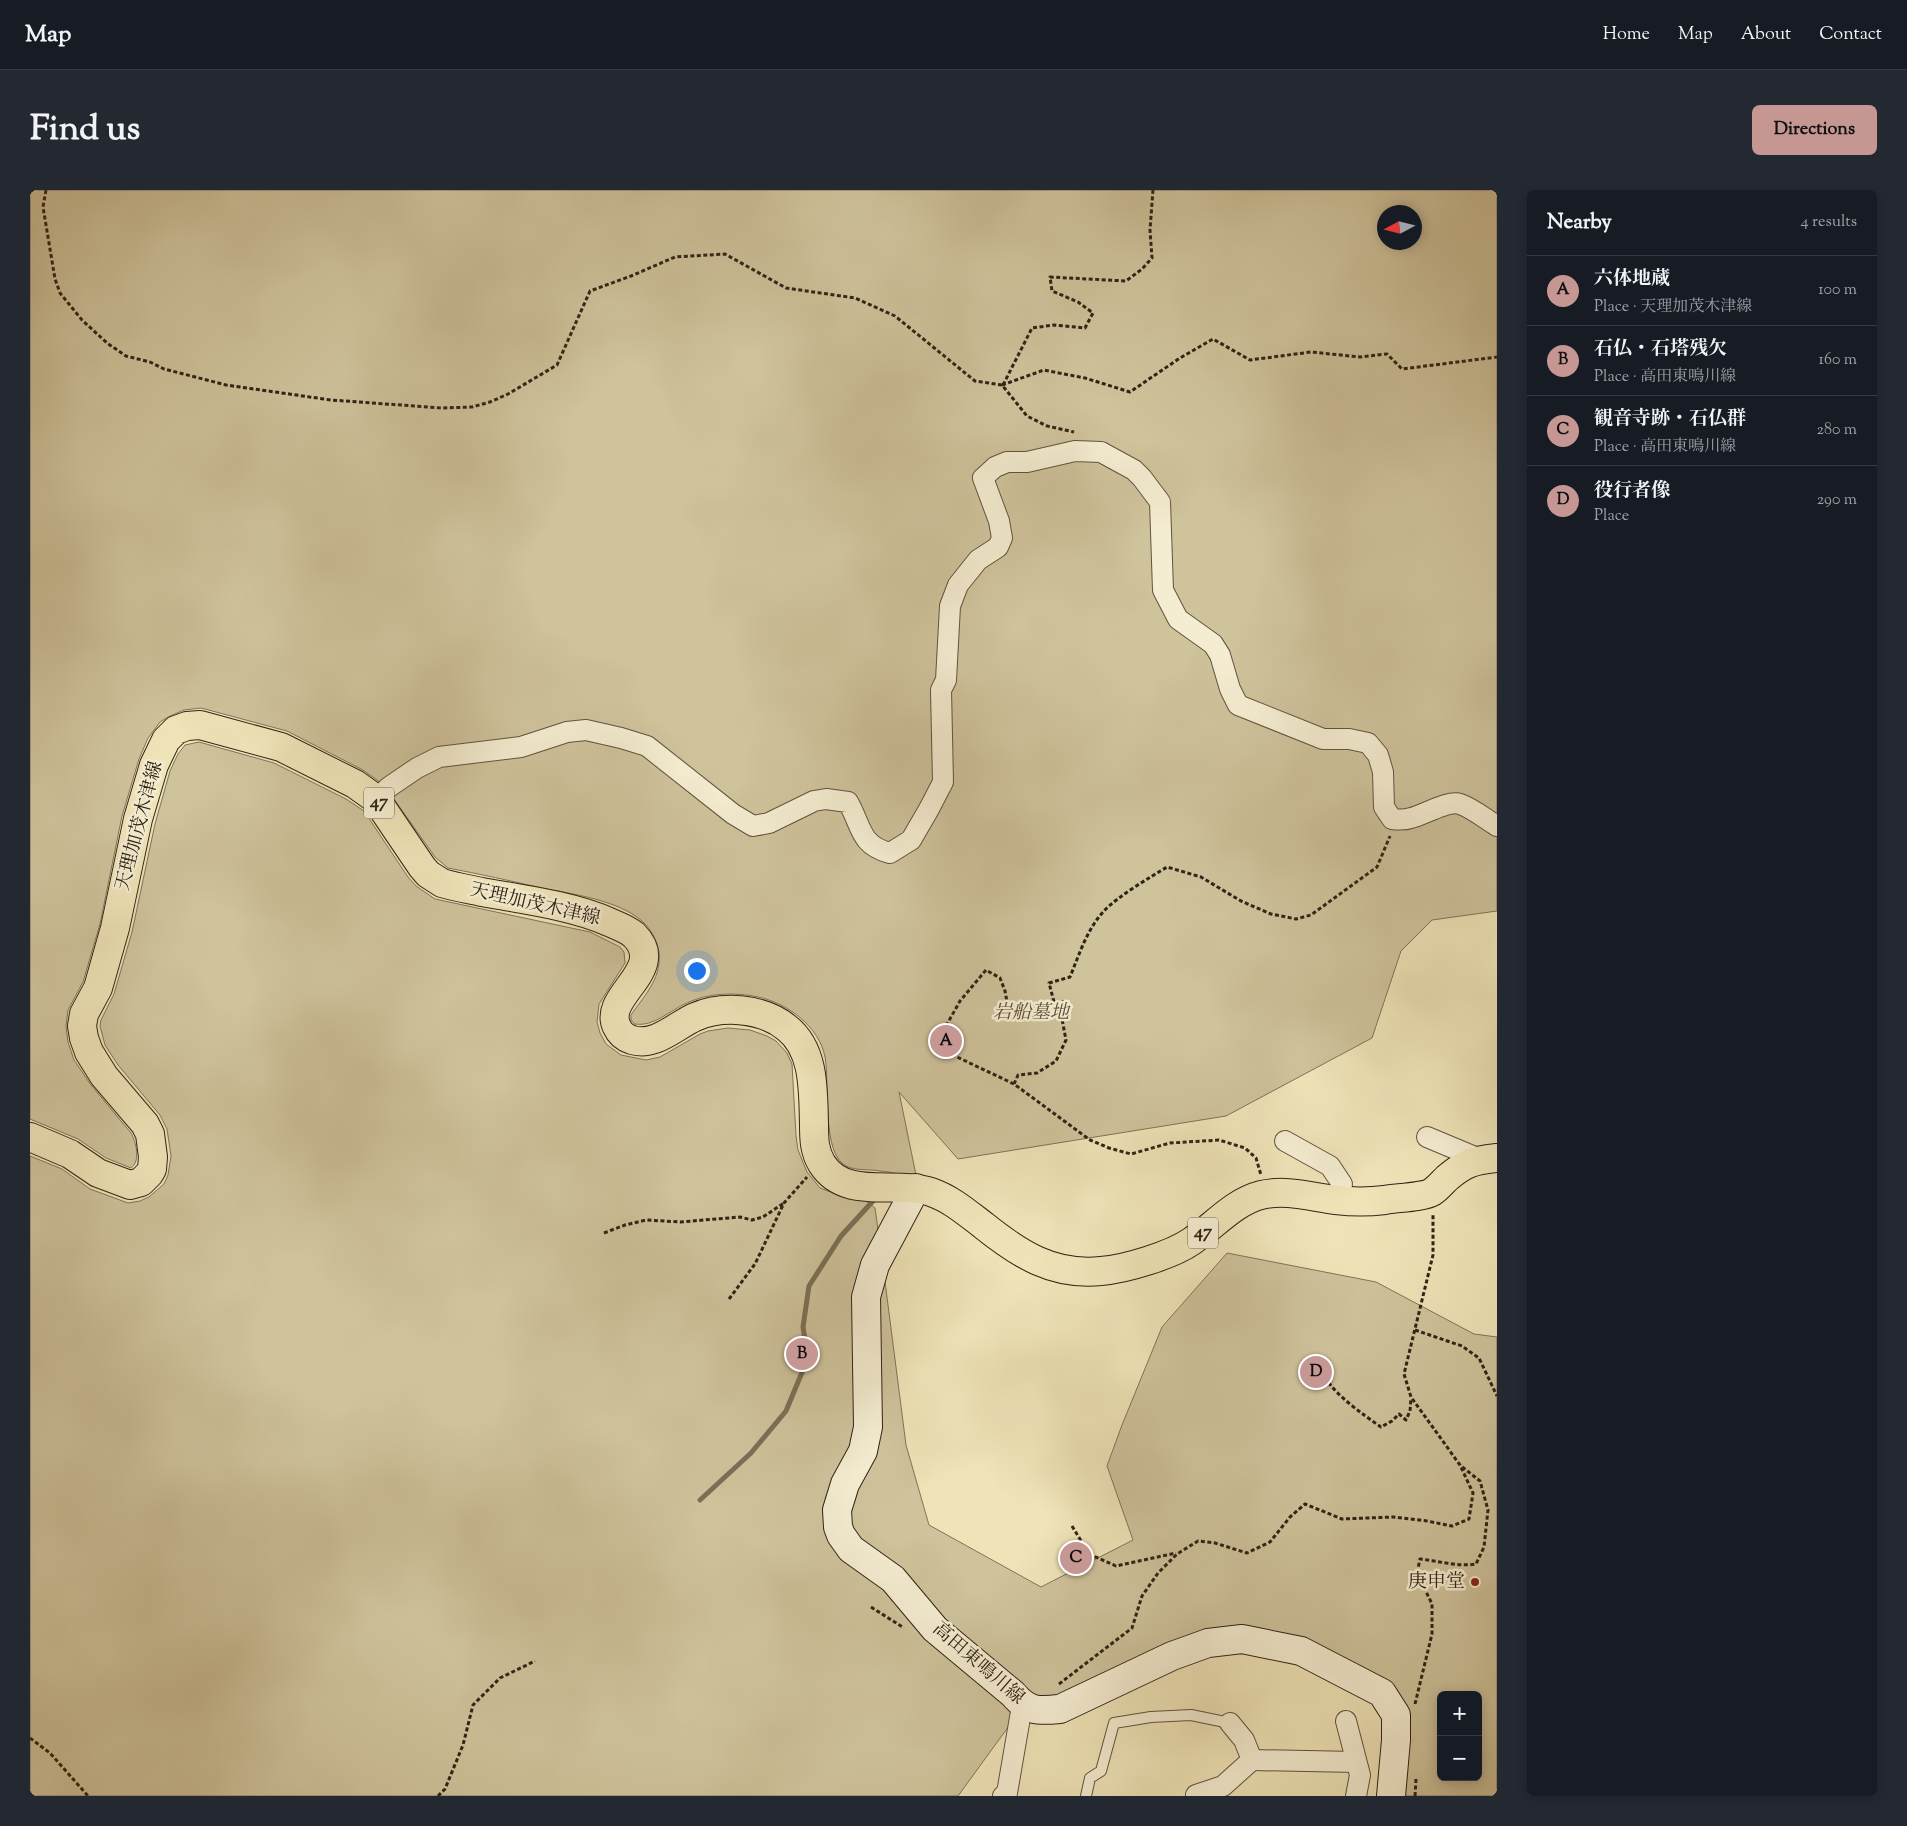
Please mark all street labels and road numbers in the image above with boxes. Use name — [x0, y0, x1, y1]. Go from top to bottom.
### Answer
street label: 天理加茂木津線 — [110, 758, 170, 894]
road number: 47 — [364, 788, 394, 818]
street label: 天理加茂木津線 — [467, 877, 603, 933]
road number: 47 — [1188, 1218, 1218, 1248]
street label: 高田東鳴川線 — [926, 1616, 1030, 1712]

